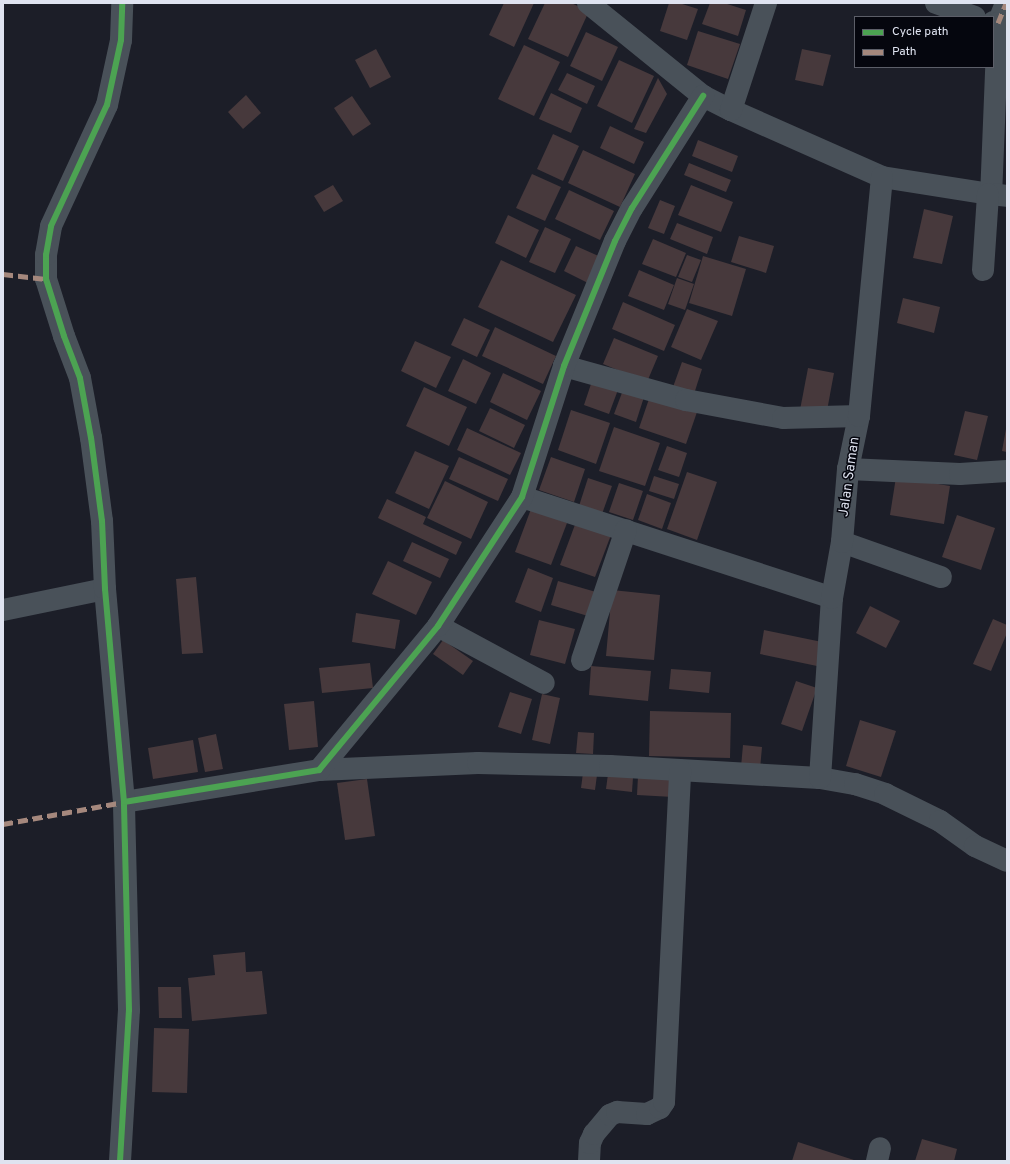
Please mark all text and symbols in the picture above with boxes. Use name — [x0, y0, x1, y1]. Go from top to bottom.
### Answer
legend — [854, 16, 994, 68]
text: Cycle path — [892, 24, 949, 40]
text: Path — [892, 44, 917, 60]
street label: Jalan Saman — [836, 436, 864, 518]

